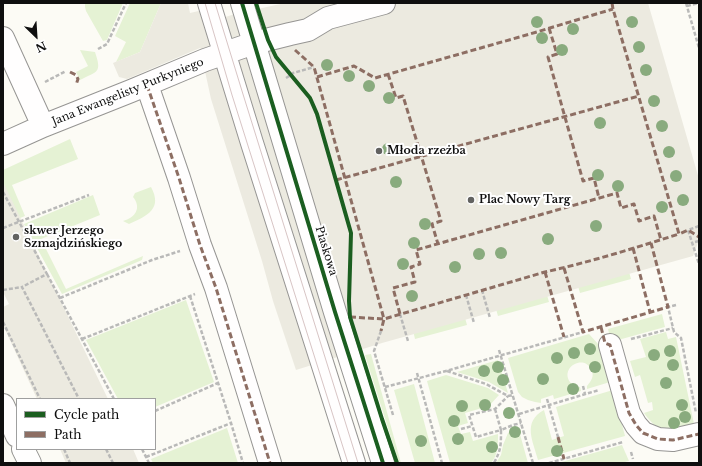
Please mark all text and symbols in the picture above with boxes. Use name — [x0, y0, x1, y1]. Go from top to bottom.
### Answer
north arrow — [16, 16, 56, 56]
text: N — [33, 38, 49, 55]
street label: Jana Ewangelisty Purkyniego — [50, 55, 206, 129]
place label: Młoda rzeżba — [387, 144, 466, 158]
marker: Młoda rzeżba — [374, 146, 384, 156]
place label: Plac Nowy Targ — [479, 193, 570, 207]
marker: Plac Nowy Targ — [466, 195, 476, 205]
place label: skwer Jerzego Szmajdzińskiego — [24, 224, 122, 250]
street label: Piaskowa — [312, 225, 340, 277]
marker: skwer Jerzego Szmajdzińskiego — [11, 232, 21, 242]
legend — [16, 398, 156, 450]
text: Cycle path — [54, 407, 119, 422]
text: Path — [54, 427, 82, 442]

